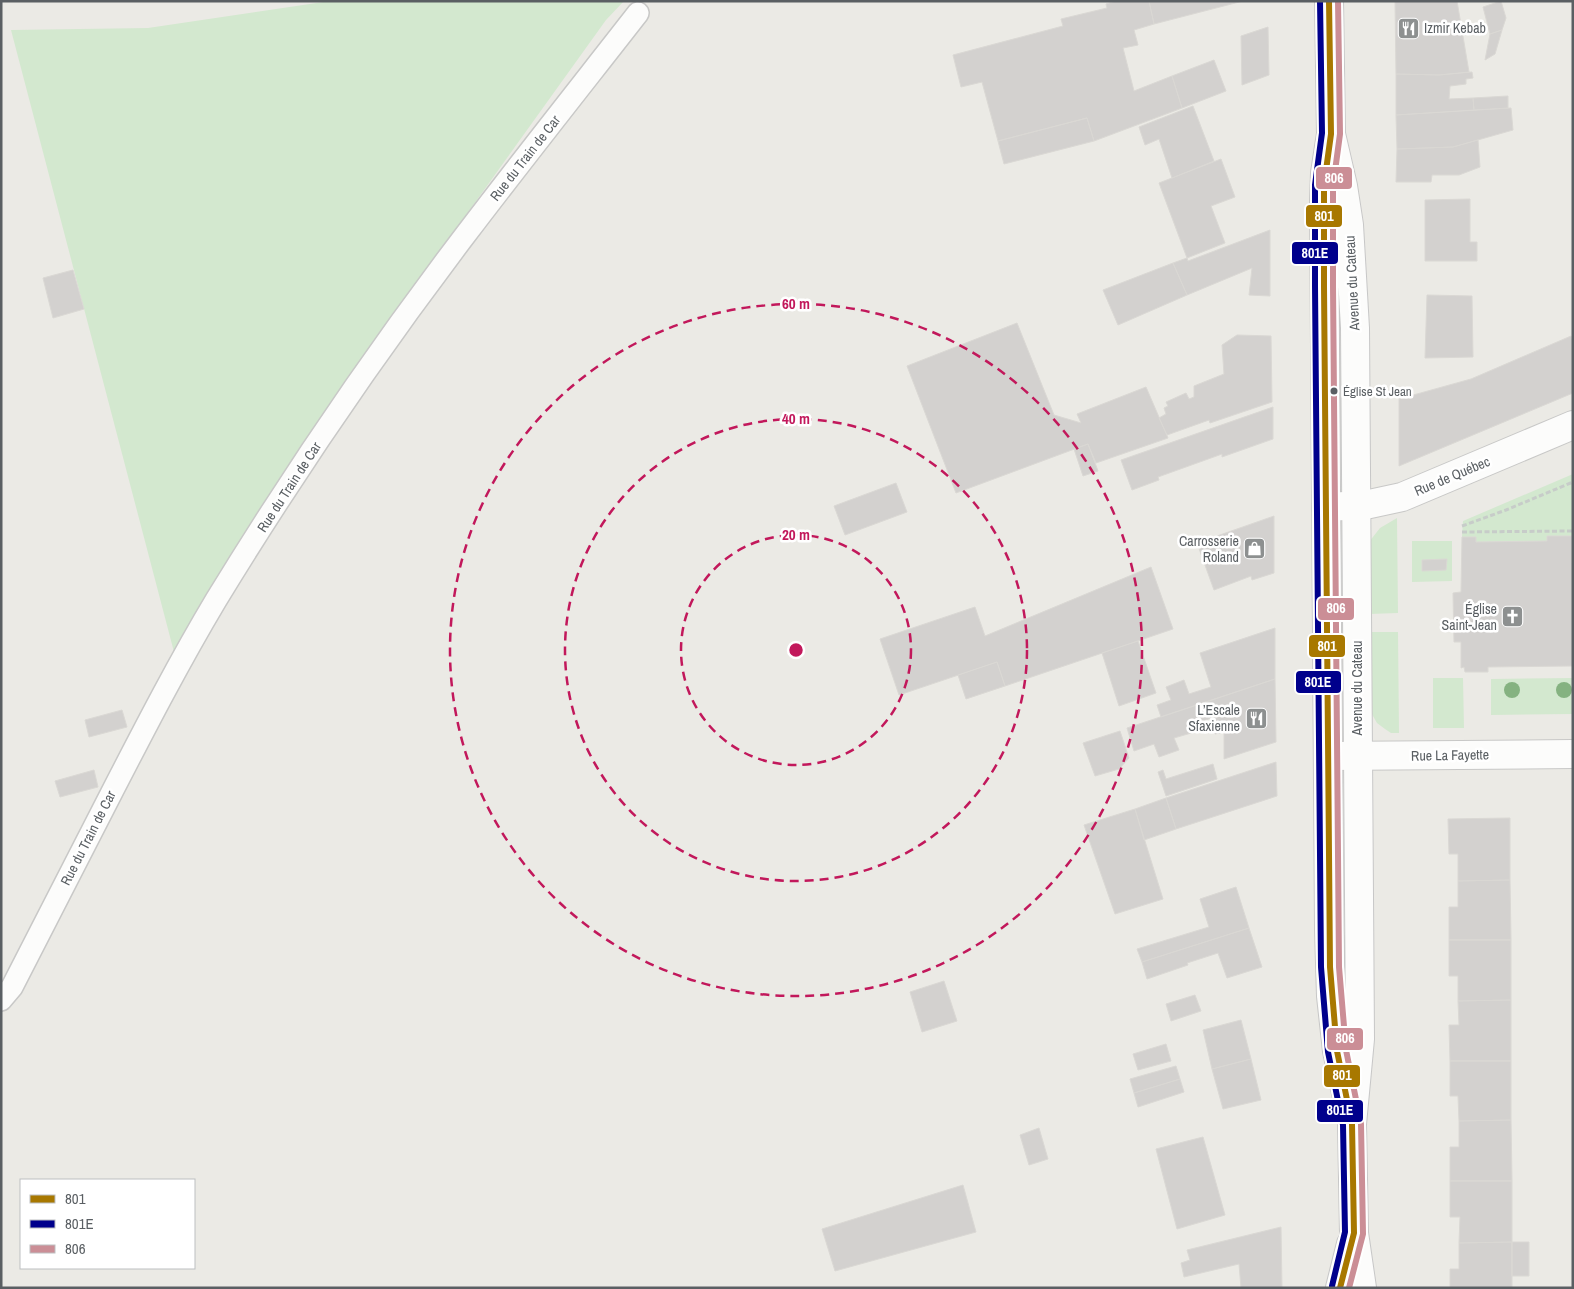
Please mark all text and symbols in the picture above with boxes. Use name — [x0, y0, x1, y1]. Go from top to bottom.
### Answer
restaurant icon: Izmir Kebab — [1396, 16, 1420, 40]
place label: Izmir Kebab — [1424, 19, 1486, 37]
street label: Rue du Train de Car — [486, 111, 564, 205]
line badge: 806 — [1315, 166, 1353, 190]
text: 806 — [1324, 169, 1344, 187]
line badge: 801 — [1305, 204, 1343, 228]
text: 801 — [1314, 207, 1334, 225]
street label: Avenue du Cateau — [1341, 235, 1364, 332]
line badge: 801E — [1291, 241, 1339, 265]
text: 801E — [1302, 244, 1329, 262]
text: 60 m — [782, 293, 810, 314]
place label: Église St Jean — [1343, 383, 1412, 400]
marker: Église St Jean — [1329, 386, 1339, 396]
text: 40 m — [782, 408, 810, 429]
street label: Rue du Train de Car — [253, 438, 325, 536]
street label: Rue de Québec — [1411, 452, 1493, 500]
text: 20 m — [782, 524, 810, 545]
place label: Carrosserie Roland — [1179, 532, 1239, 566]
shop icon: Carrosserie Roland — [1243, 537, 1267, 561]
line badge: 806 — [1317, 597, 1355, 621]
text: 806 — [1326, 599, 1346, 617]
place label: Église Saint-Jean — [1441, 600, 1497, 634]
church icon: Église Saint-Jean — [1501, 605, 1525, 629]
line badge: 801 — [1308, 634, 1346, 658]
text: 801 — [1317, 637, 1337, 655]
centre of rings — [787, 641, 805, 659]
street label: Avenue du Cateau — [1348, 641, 1366, 736]
line badge: 801E — [1295, 670, 1342, 694]
text: 801E — [1305, 673, 1332, 691]
place label: L’Escale Sfaxienne — [1188, 701, 1240, 735]
restaurant icon: L’Escale Sfaxienne — [1244, 706, 1268, 730]
street label: Rue La Fayette — [1411, 745, 1489, 765]
street label: Rue du Train de Car — [56, 787, 120, 888]
line badge: 806 — [1326, 1027, 1364, 1051]
text: 806 — [1335, 1029, 1355, 1047]
line badge: 801 — [1323, 1064, 1361, 1088]
text: 801 — [1332, 1066, 1352, 1084]
line badge: 801E — [1316, 1099, 1364, 1123]
text: 801E — [1327, 1101, 1354, 1119]
legend — [20, 1179, 195, 1269]
text: 801 — [65, 1188, 86, 1209]
text: 801E — [65, 1213, 94, 1234]
text: 806 — [65, 1238, 86, 1259]

